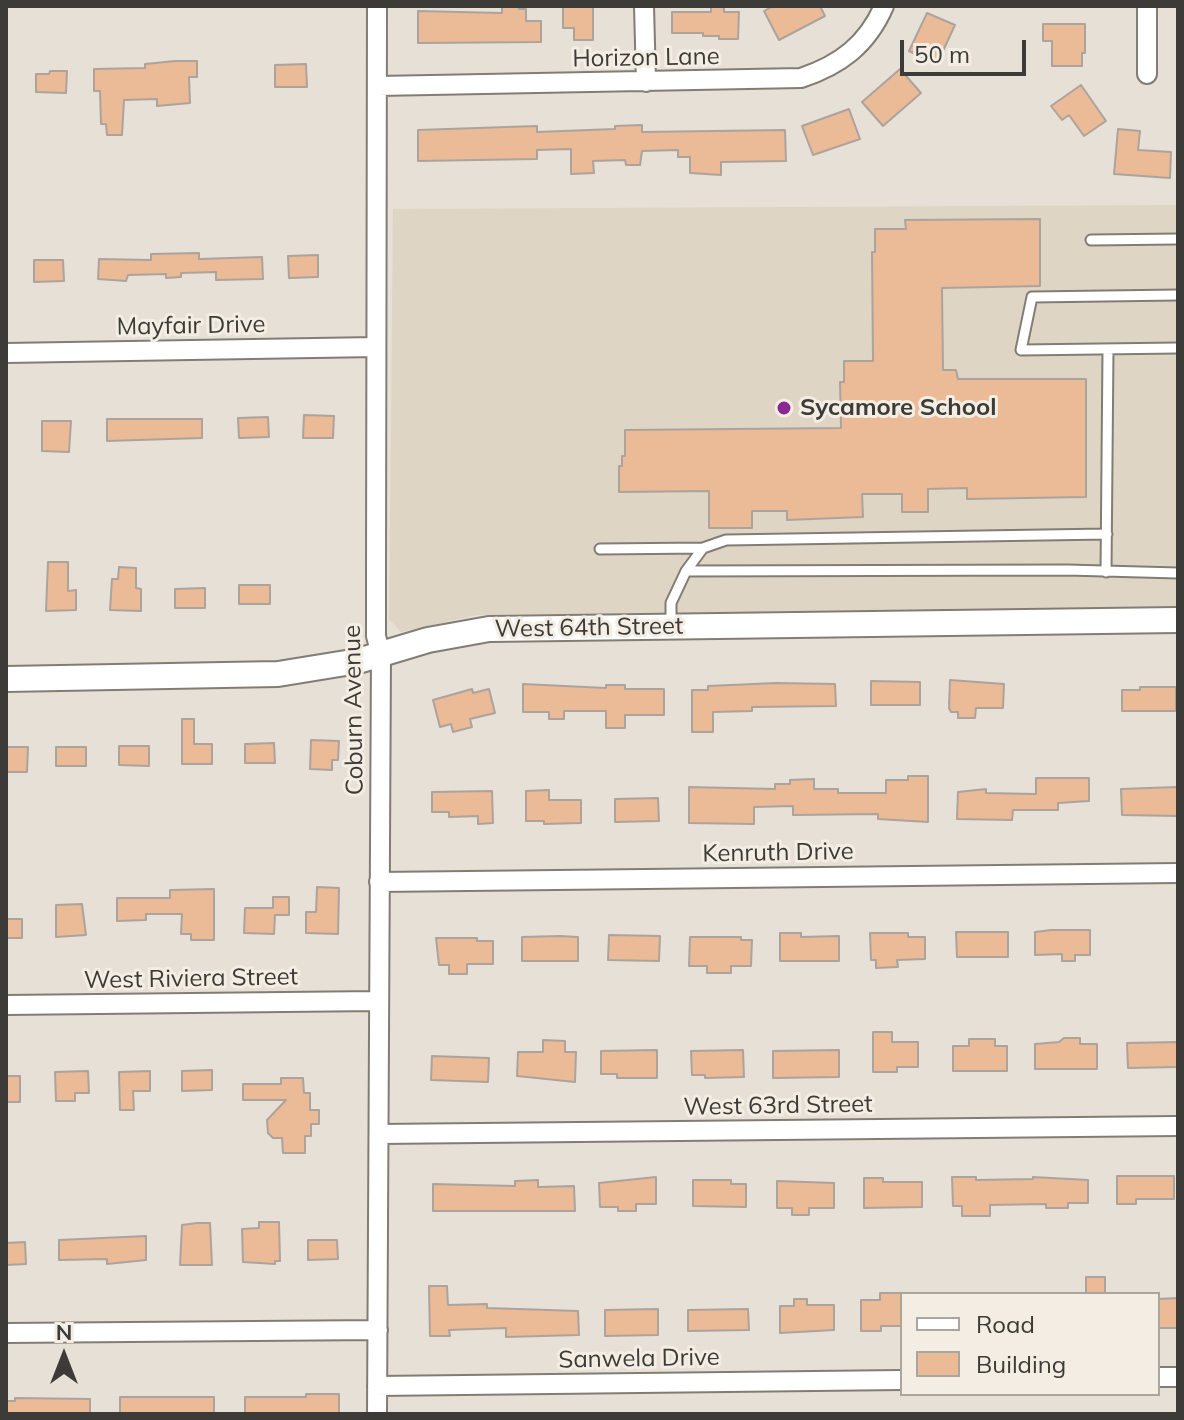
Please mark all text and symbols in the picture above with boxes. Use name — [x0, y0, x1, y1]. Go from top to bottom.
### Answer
scale bar — [904, 24, 1030, 74]
text: 50 m — [914, 39, 970, 69]
street label: Horizon Lane — [572, 42, 720, 74]
street label: Mayfair Drive — [116, 310, 266, 342]
place label: Sycamore School — [800, 394, 996, 422]
marker: Sycamore School — [775, 399, 793, 417]
street label: West 64th Street — [494, 612, 684, 644]
street label: Coburn Avenue — [338, 625, 370, 795]
street label: Kenruth Drive — [702, 837, 854, 869]
street label: West Riviera Street — [84, 963, 298, 995]
street label: West 63rd Street — [683, 1090, 873, 1122]
legend — [900, 1292, 1160, 1396]
text: Road — [976, 1309, 1035, 1339]
north arrow — [24, 1316, 104, 1396]
text: N — [56, 1318, 72, 1346]
street label: Sanwela Drive — [558, 1343, 720, 1375]
text: Building — [976, 1349, 1066, 1379]

